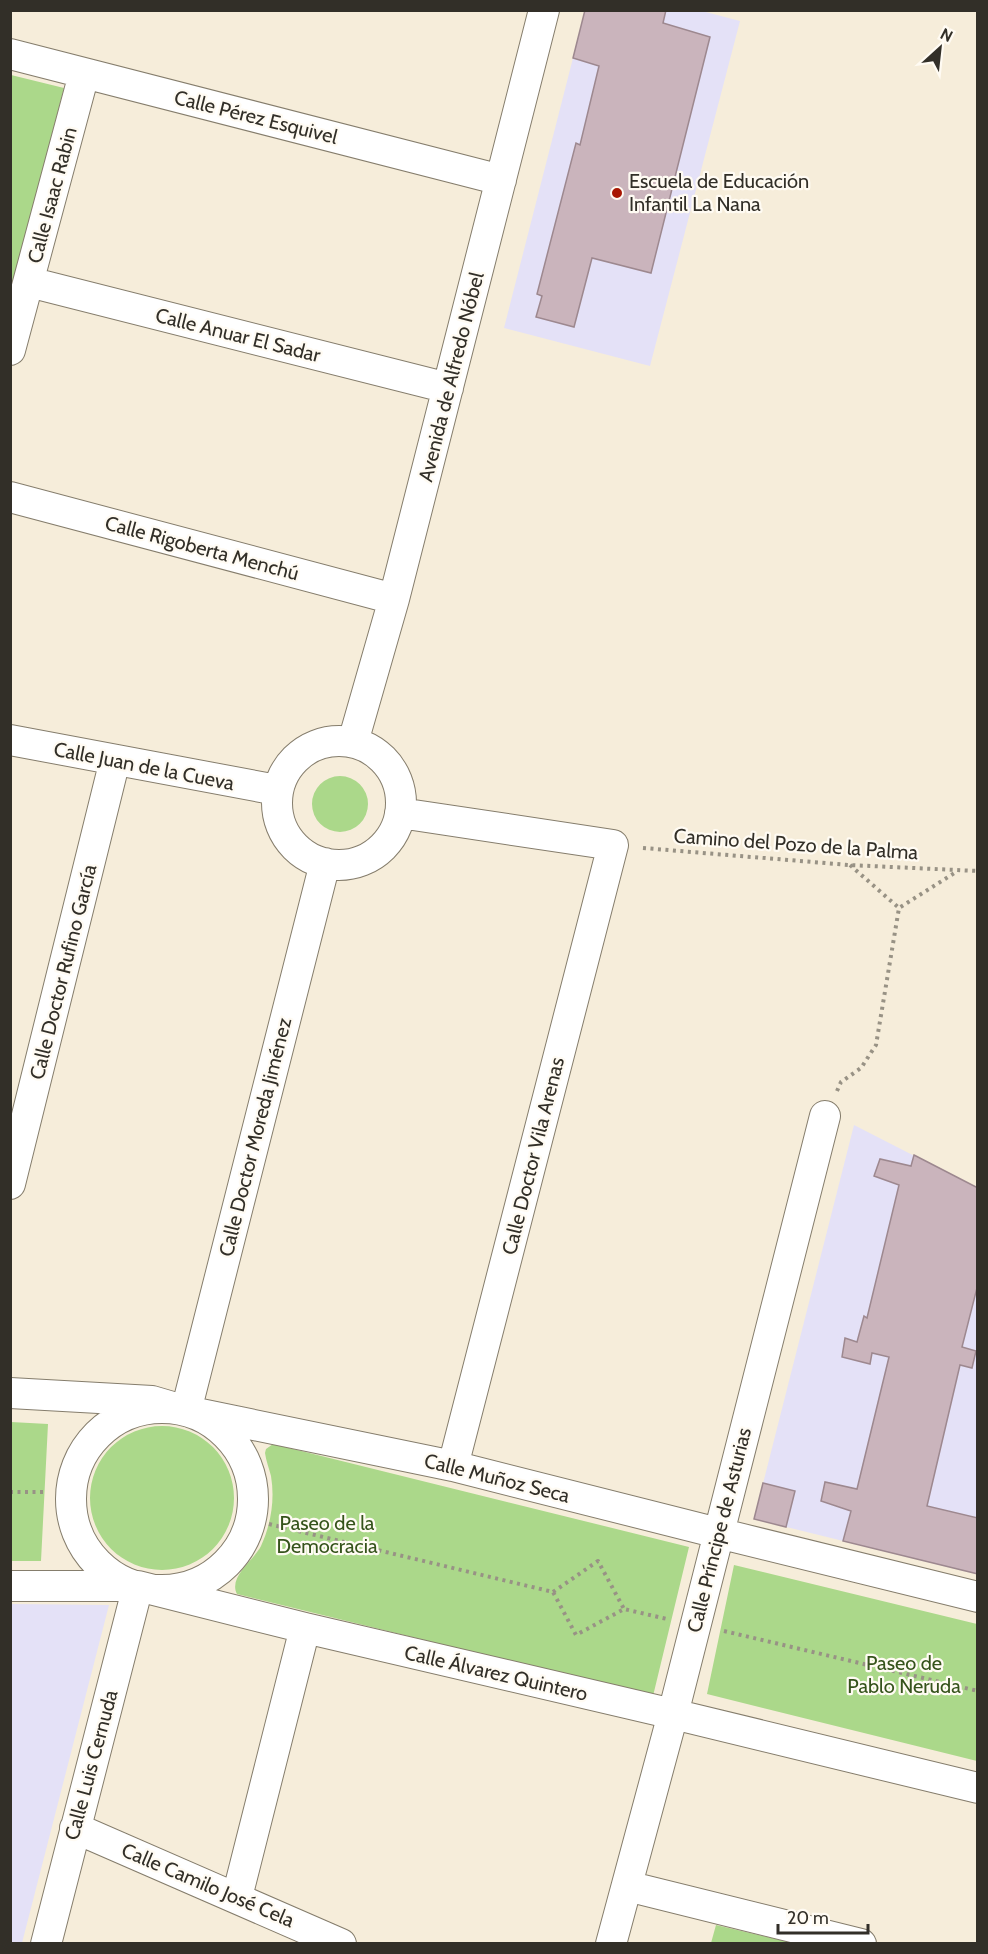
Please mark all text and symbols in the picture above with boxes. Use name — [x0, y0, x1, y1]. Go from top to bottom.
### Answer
north arrow — [910, 18, 970, 78]
text: N — [937, 24, 956, 46]
street label: Calle Pérez Esquivel — [172, 85, 340, 149]
street label: Calle Isaac Rabin — [22, 124, 82, 266]
place label: Escuela de Educación Infantil La Nana — [629, 169, 809, 216]
marker: Escuela de Educación Infantil La Nana — [610, 186, 624, 200]
street label: Avenida de Alfredo Nóbel — [413, 269, 489, 484]
street label: Calle Anuar El Sadar — [153, 303, 324, 367]
street label: Calle Rigoberta Menchú — [103, 511, 301, 585]
street label: Calle Juan de la Cueva — [52, 737, 237, 795]
street label: Camino del Pozo de la Palma — [673, 823, 919, 865]
street label: Calle Doctor Rufino García — [25, 862, 101, 1082]
street label: Calle Doctor Moreda Jiménez — [214, 1015, 296, 1259]
street label: Calle Doctor Vila Arenas — [497, 1055, 569, 1257]
street label: Calle Príncipe de Asturias — [682, 1425, 756, 1635]
street label: Calle Muñoz Seca — [422, 1448, 573, 1508]
park label: Paseo de la Democracia — [277, 1511, 378, 1558]
street label: Calle Álvarez Quintero — [402, 1640, 590, 1706]
park label: Paseo de Pablo Neruda — [847, 1651, 961, 1698]
street label: Calle Luis Cernuda — [59, 1687, 123, 1843]
street label: Calle Camilo José Cela — [118, 1838, 298, 1932]
scale bar — [778, 1897, 868, 1935]
text: 20 m — [787, 1907, 829, 1929]

